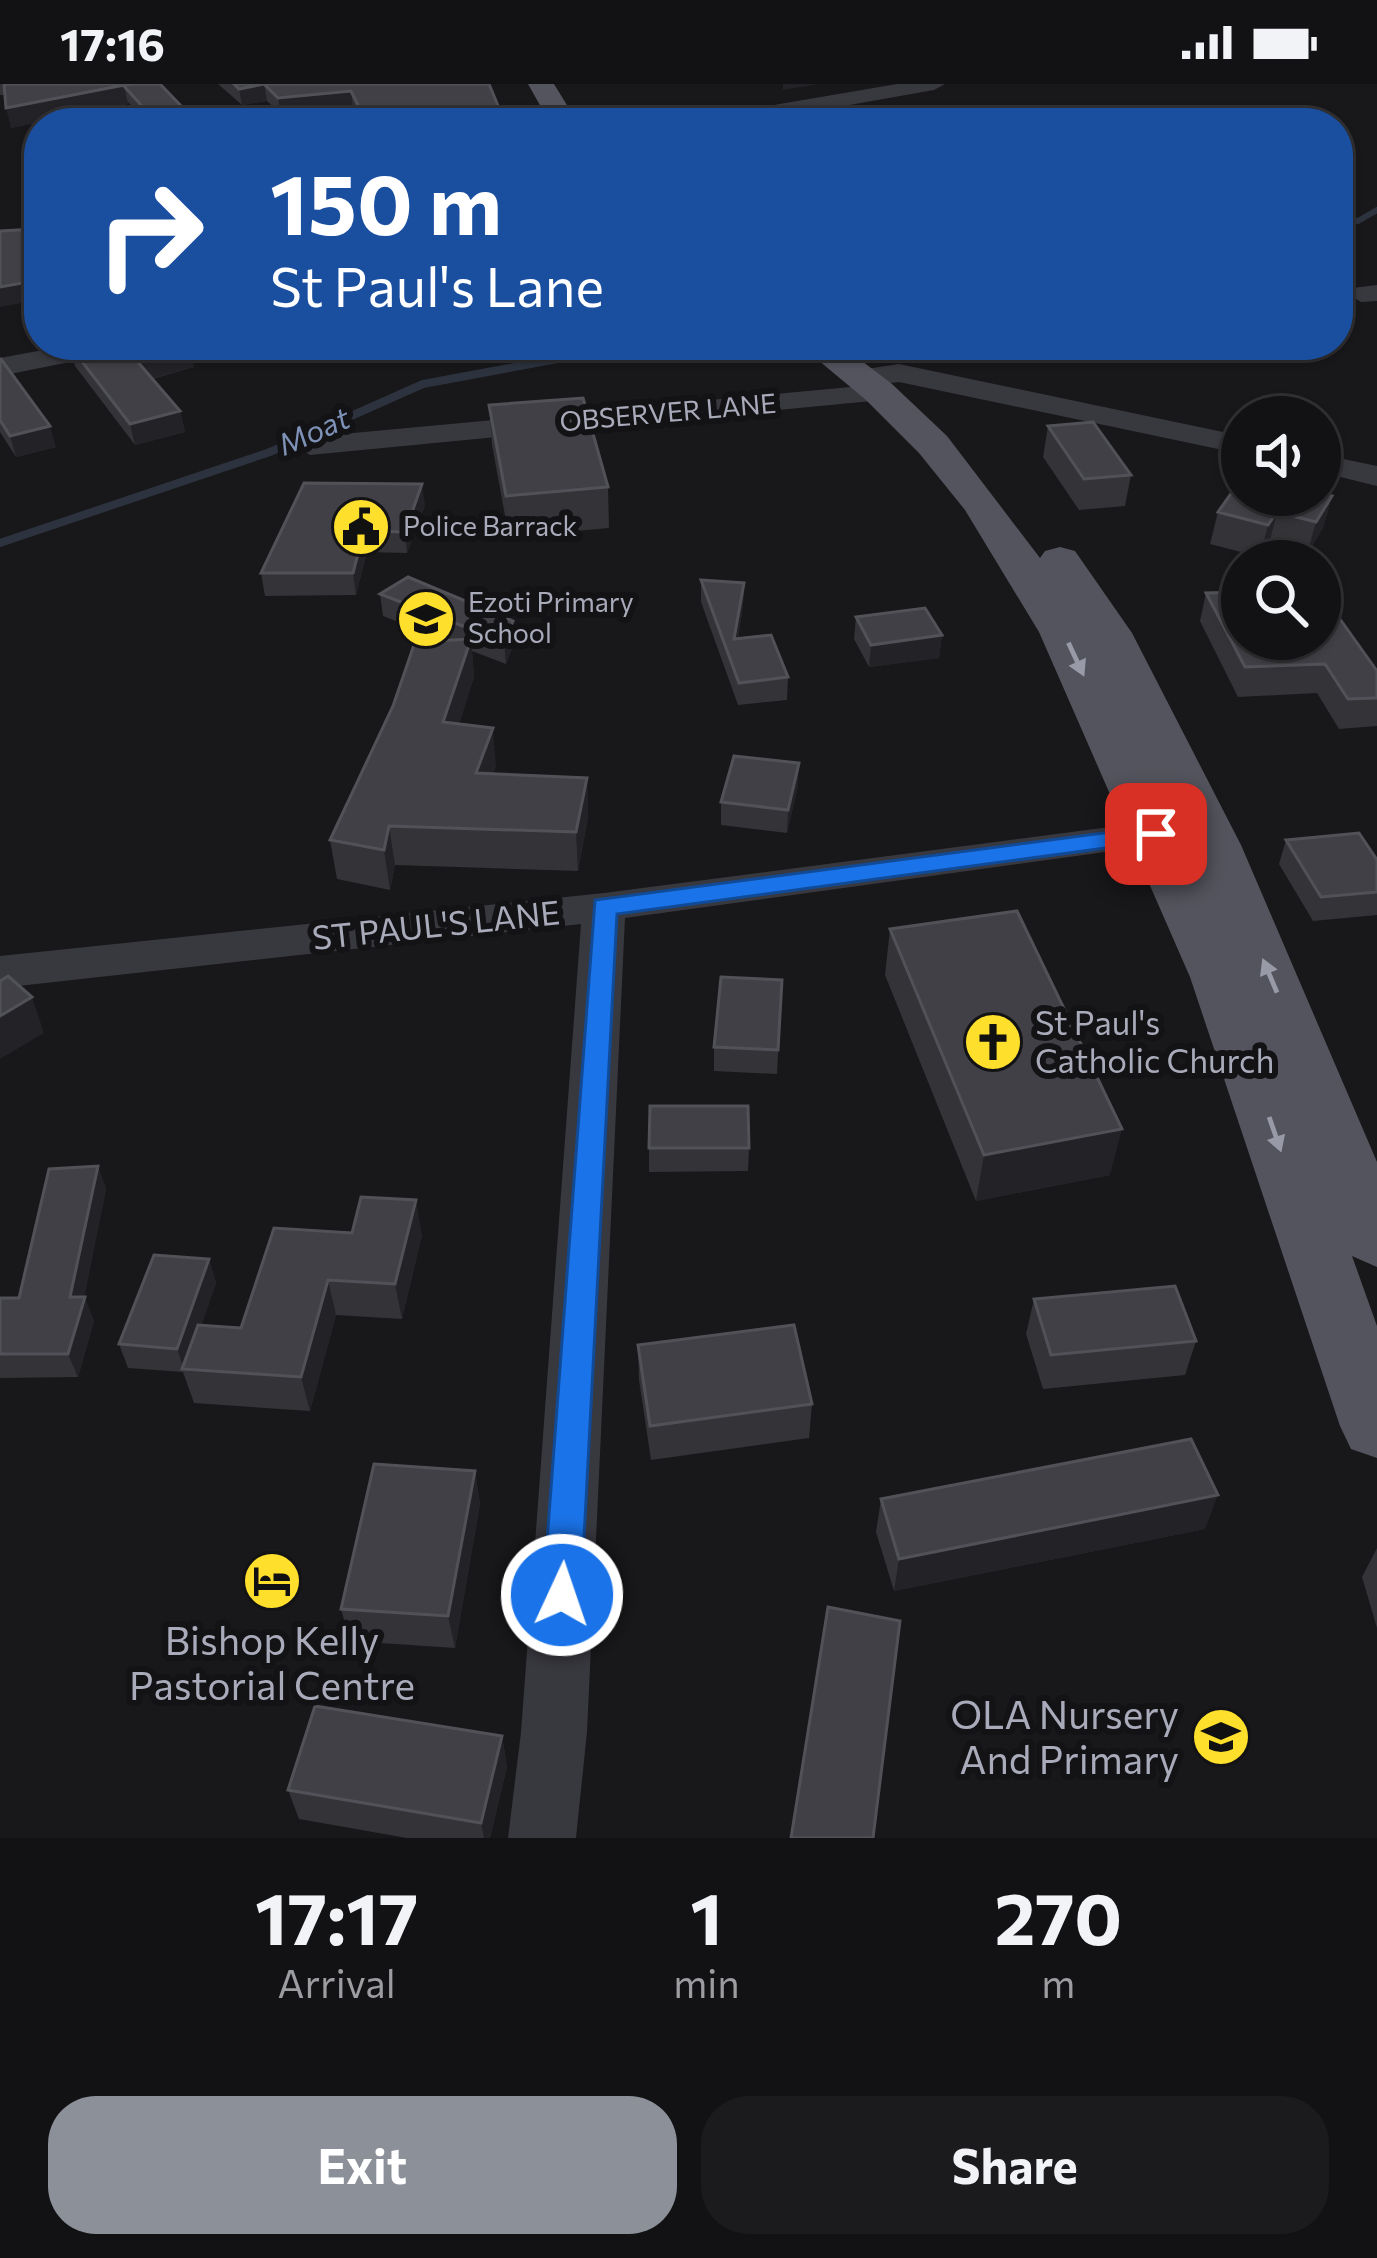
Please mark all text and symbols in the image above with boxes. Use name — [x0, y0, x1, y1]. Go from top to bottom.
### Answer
text: 17:16 — [60, 15, 165, 70]
text: 150 m — [270, 150, 502, 252]
icon: right — [72, 156, 228, 312]
text: St Paul's Lane — [270, 252, 604, 318]
street label: OBSERVER LANE — [558, 386, 778, 437]
map controls — [1221, 396, 1341, 660]
button: sound — [1221, 396, 1341, 516]
water label: Moat — [271, 397, 355, 462]
public building icon: Police Barrack — [330, 496, 392, 558]
place label: Police Barrack — [403, 509, 577, 542]
button: search — [1221, 540, 1341, 660]
place label: Ezoti Primary School — [468, 585, 634, 649]
school or university icon: Ezoti Primary School — [395, 588, 457, 650]
one-way arrow — [1066, 642, 1086, 677]
pin — [1105, 783, 1207, 885]
icon: arrive — [1123, 801, 1189, 867]
street label: ST PAUL'S LANE — [310, 890, 562, 957]
one-way arrow — [1260, 957, 1279, 993]
place label: St Paul's Catholic Church — [1035, 1001, 1274, 1080]
church icon: St Paul's Catholic Church — [962, 1011, 1024, 1073]
one-way arrow — [1267, 1116, 1285, 1152]
position arrow — [499, 1532, 625, 1658]
hotel icon: Bishop Kelly Pastorial Centre — [241, 1550, 303, 1612]
place label: Bishop Kelly Pastorial Centre — [129, 1615, 415, 1708]
place label: OLA Nursery And Primary — [950, 1689, 1179, 1782]
school or university icon: OLA Nursery And Primary — [1190, 1706, 1252, 1768]
text: 17:17 — [255, 1872, 418, 1960]
text: 1 — [690, 1872, 723, 1960]
text: 270 — [995, 1872, 1122, 1960]
text: Arrival — [278, 1958, 396, 2006]
text: min — [673, 1958, 740, 2006]
text: m — [1041, 1958, 1075, 2006]
button: Exit — [48, 2096, 677, 2234]
button: Share — [701, 2096, 1329, 2234]

